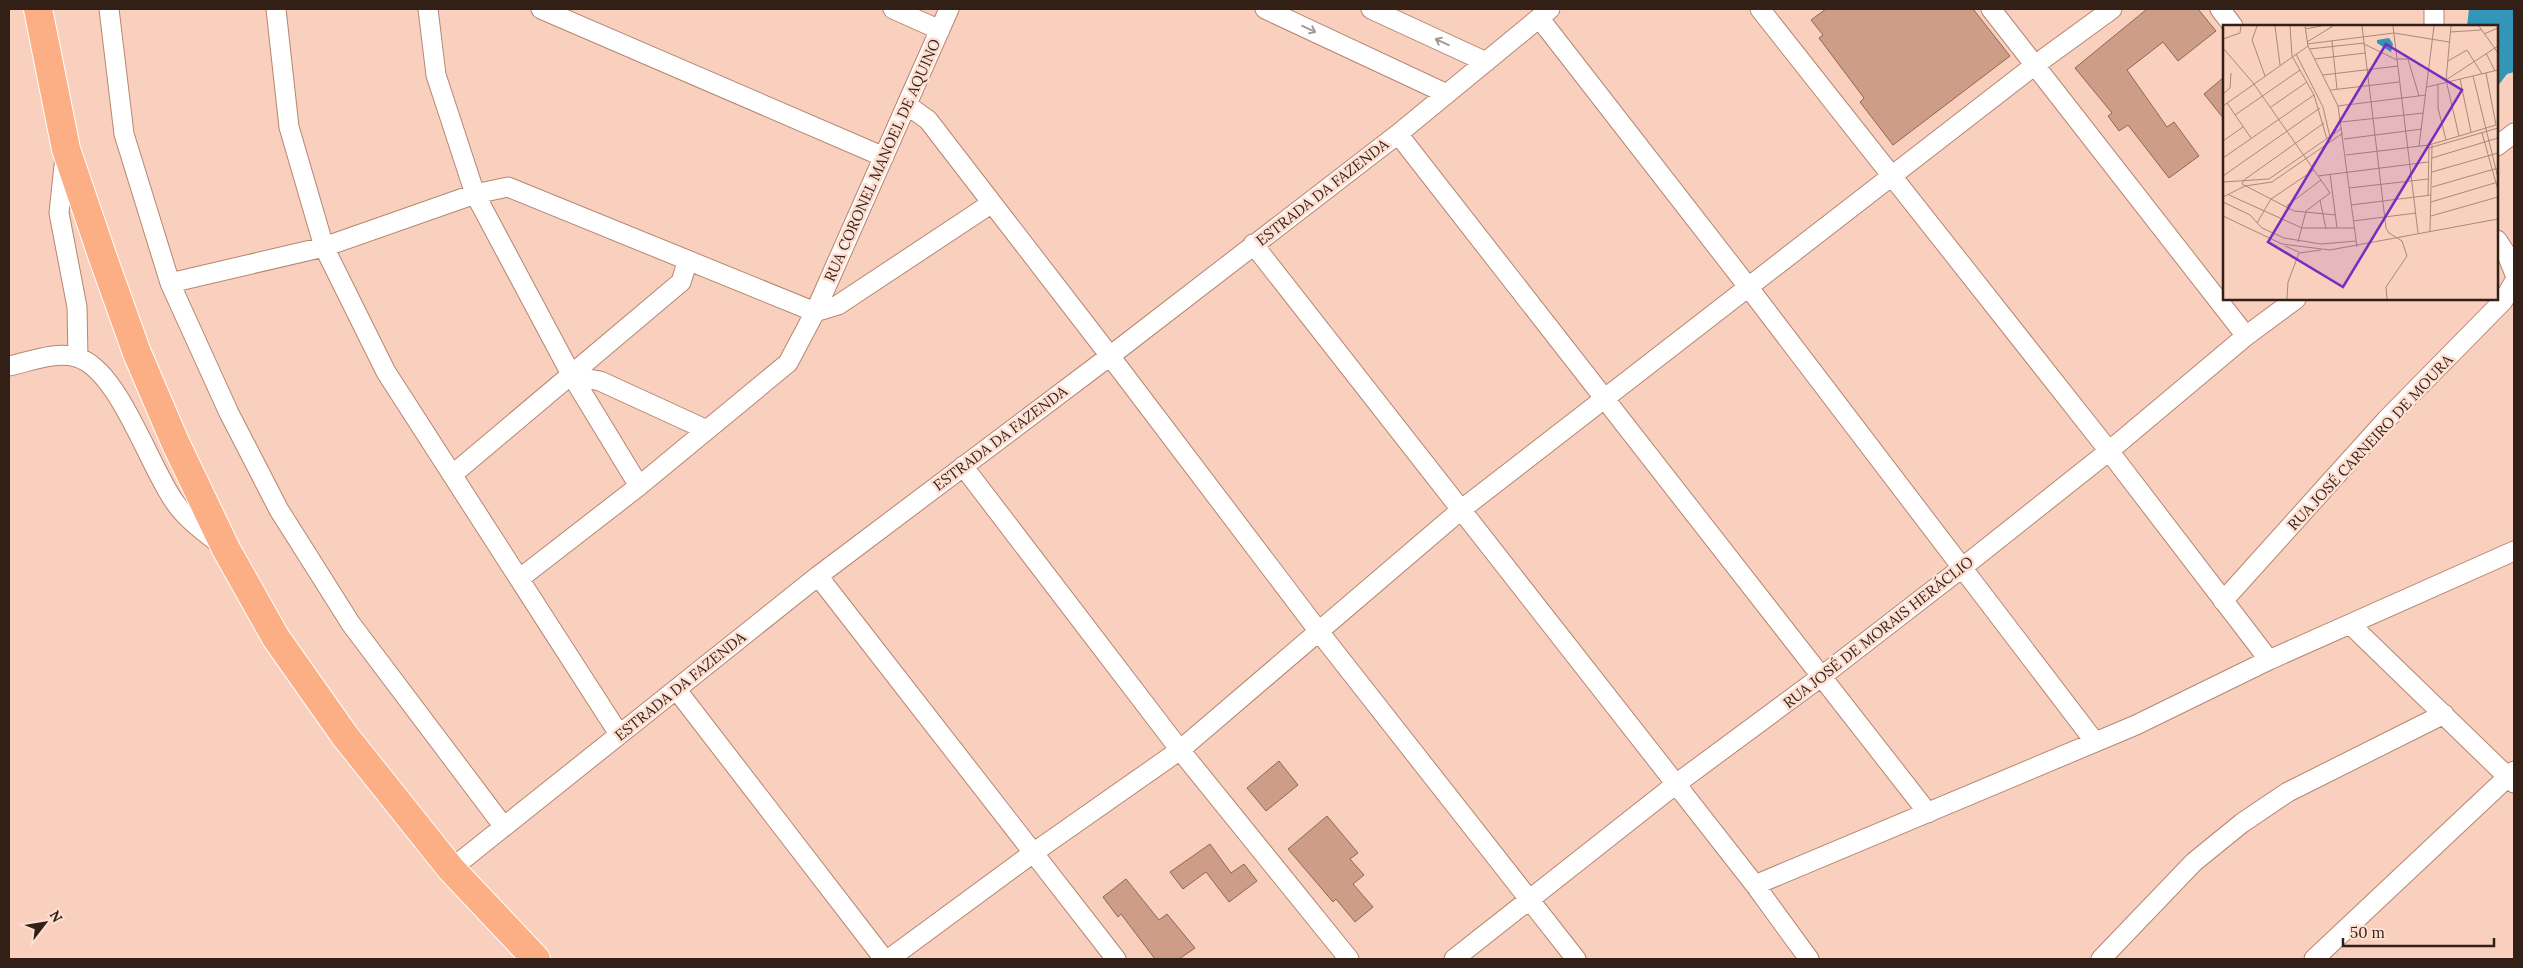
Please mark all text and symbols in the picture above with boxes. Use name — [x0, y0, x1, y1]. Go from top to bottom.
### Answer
one-way arrow — [1301, 25, 1316, 35]
inset map — [2223, 25, 2498, 300]
street label: RUA CORONEL MANOEL DE AQUINO — [820, 36, 944, 284]
one-way arrow — [1435, 36, 1450, 46]
street label: ESTRADA DA FAZENDA — [1252, 134, 1393, 250]
street label: RUA JOSÉ CARNEIRO DE MOURA — [2283, 350, 2457, 534]
street label: ESTRADA DA FAZENDA — [929, 381, 1071, 495]
street label: RUA JOSÉ DE MORAIS HERÁCLIO — [1779, 552, 1977, 712]
street label: ESTRADA DA FAZENDA — [611, 627, 750, 745]
north arrow — [20, 898, 70, 948]
text: N — [46, 907, 67, 926]
scale bar — [2343, 916, 2494, 948]
text: 50 m — [2350, 923, 2385, 942]

